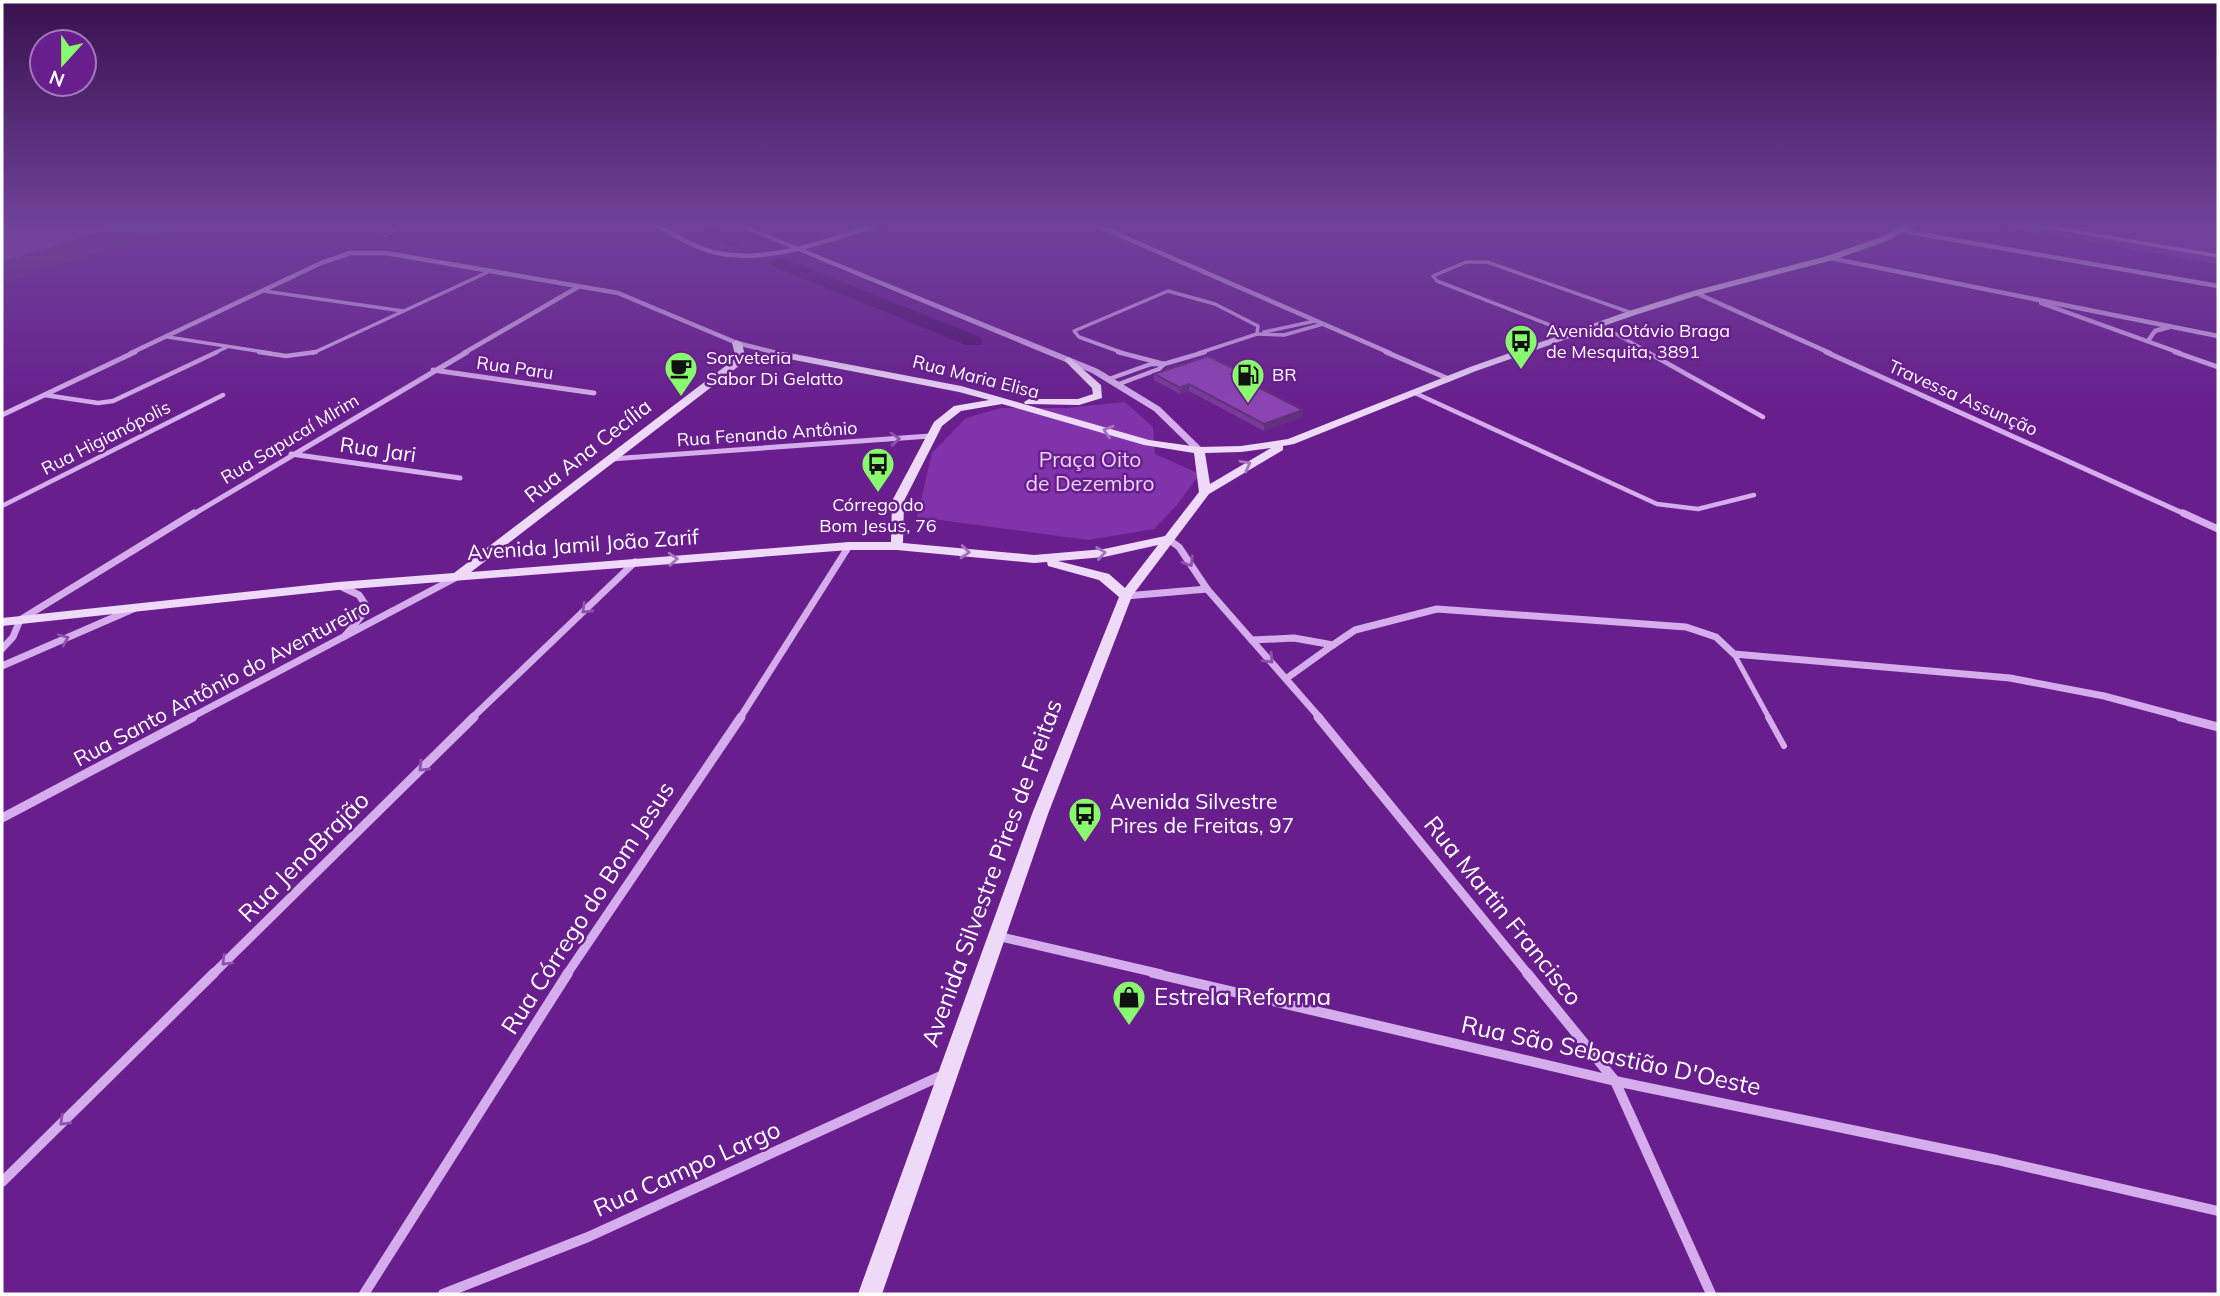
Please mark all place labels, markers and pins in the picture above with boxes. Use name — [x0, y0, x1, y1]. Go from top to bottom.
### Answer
place label: Avenida Otávio Braga de Mesquita, 3891 — [1546, 319, 1730, 363]
bus stop icon: Avenida Otávio Braga de Mesquita, 3891 — [1502, 322, 1540, 371]
place label: Sorveteria Sabor Di Gelatto — [706, 346, 843, 390]
cafe icon: Sorveteria Sabor Di Gelatto — [662, 349, 700, 398]
fuel station icon: BR — [1229, 356, 1267, 405]
place label: BR — [1272, 363, 1297, 386]
bus stop icon: Córrego do Bom Jesus, 76 — [859, 445, 897, 494]
place label: Córrego do Bom Jesus, 76 — [819, 493, 937, 537]
place label: Avenida Silvestre Pires de Freitas, 97 — [1110, 788, 1294, 838]
bus stop icon: Avenida Silvestre Pires de Freitas, 97 — [1066, 795, 1104, 844]
shop icon: Estrela Reforma — [1110, 978, 1148, 1027]
place label: Estrela Reforma — [1154, 981, 1331, 1011]

